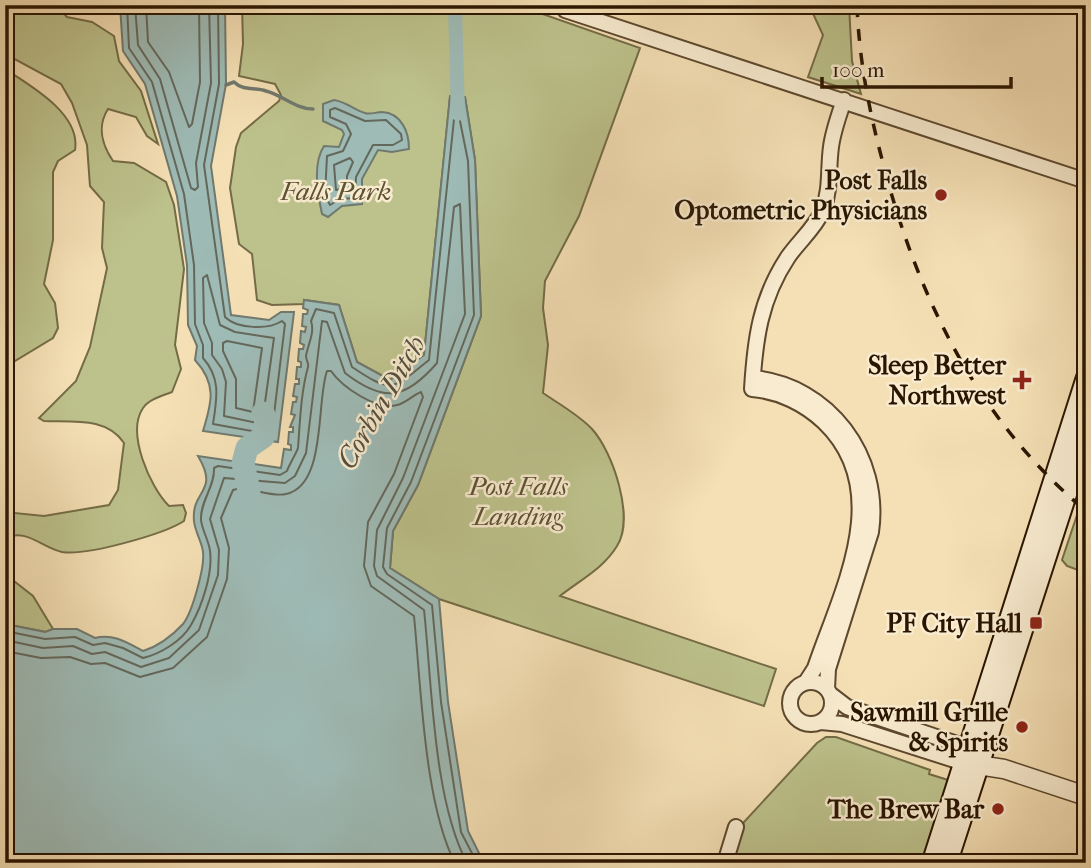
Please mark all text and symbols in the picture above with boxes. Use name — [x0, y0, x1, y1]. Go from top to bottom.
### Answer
scale bar — [822, 46, 1010, 90]
text: 100 m — [832, 58, 885, 82]
place label: Post Falls Optometric Physicians — [674, 165, 927, 226]
park label: Falls Park — [280, 176, 391, 207]
marker: Post Falls Optometric Physicians — [933, 187, 949, 203]
water label: Corbin Ditch — [330, 330, 432, 474]
place label: Sleep Better Northwest — [868, 350, 1007, 411]
marker: Sleep Better Northwest — [1012, 370, 1032, 390]
park label: Post Falls Landing — [467, 471, 569, 532]
place label: PF City Hall — [886, 608, 1023, 639]
marker: PF City Hall — [1028, 615, 1044, 631]
place label: Sawmill Grille & Spirits — [850, 697, 1008, 758]
marker: Sawmill Grille & Spirits — [1014, 719, 1030, 735]
place label: The Brew Bar — [827, 794, 985, 825]
marker: The Brew Bar — [990, 801, 1006, 817]

